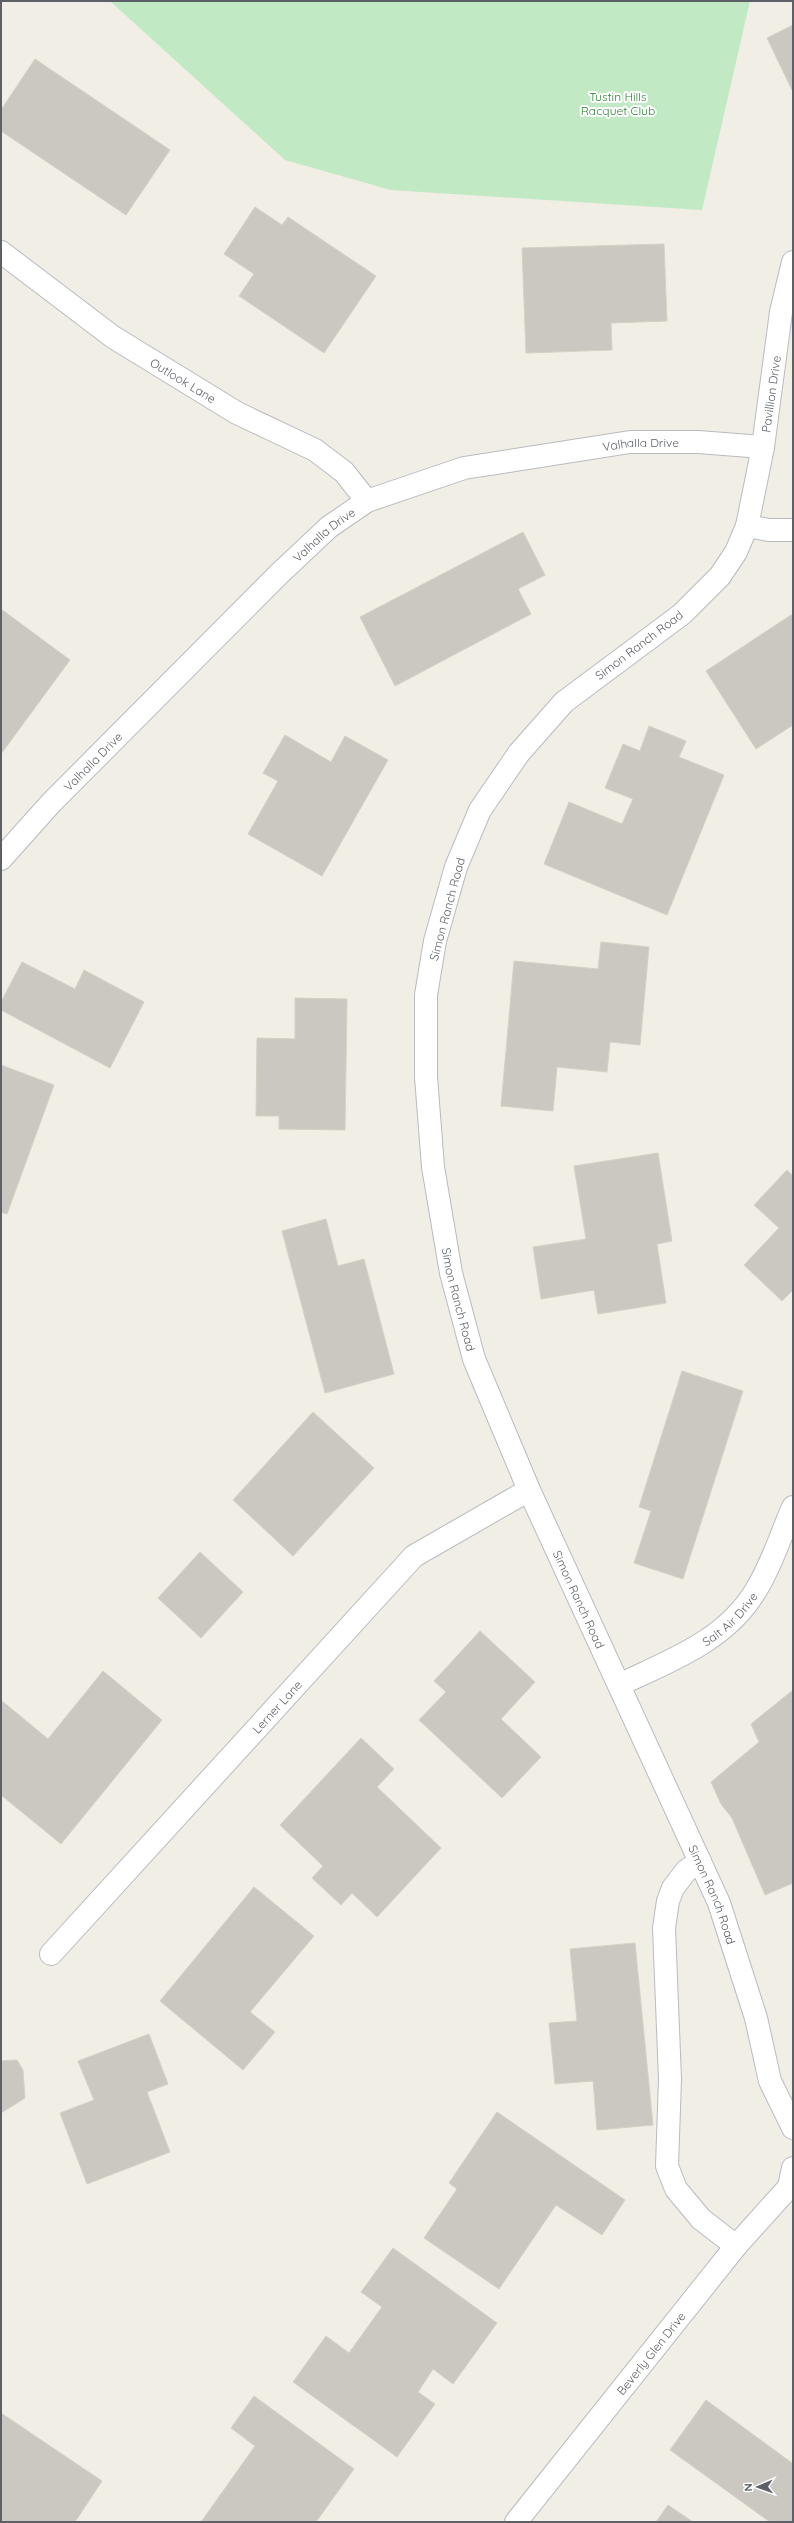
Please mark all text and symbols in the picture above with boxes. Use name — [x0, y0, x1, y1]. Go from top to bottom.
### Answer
park label: Tustin Hills Racquet Club — [581, 89, 655, 118]
street label: Outlook Lane — [148, 354, 219, 406]
street label: Pavillion Drive — [758, 354, 784, 433]
street label: Valhalla Drive — [601, 435, 679, 454]
street label: Valhalla Drive — [289, 504, 358, 565]
street label: Simon Ranch Road — [592, 607, 686, 683]
street label: Valhalla Drive — [60, 729, 125, 794]
street label: Simon Ranch Road — [426, 856, 468, 962]
street label: Simon Ranch Road — [439, 1246, 479, 1353]
street label: Simon Ranch Road — [550, 1548, 608, 1651]
street label: Salt Air Drive — [699, 1589, 760, 1649]
street label: Lerner Lane — [249, 1677, 305, 1736]
street label: Simon Ranch Road — [686, 1842, 739, 1946]
street label: Beverly Glen Drive — [613, 2308, 688, 2398]
north arrow — [738, 2467, 778, 2507]
text: N — [741, 2483, 755, 2492]

